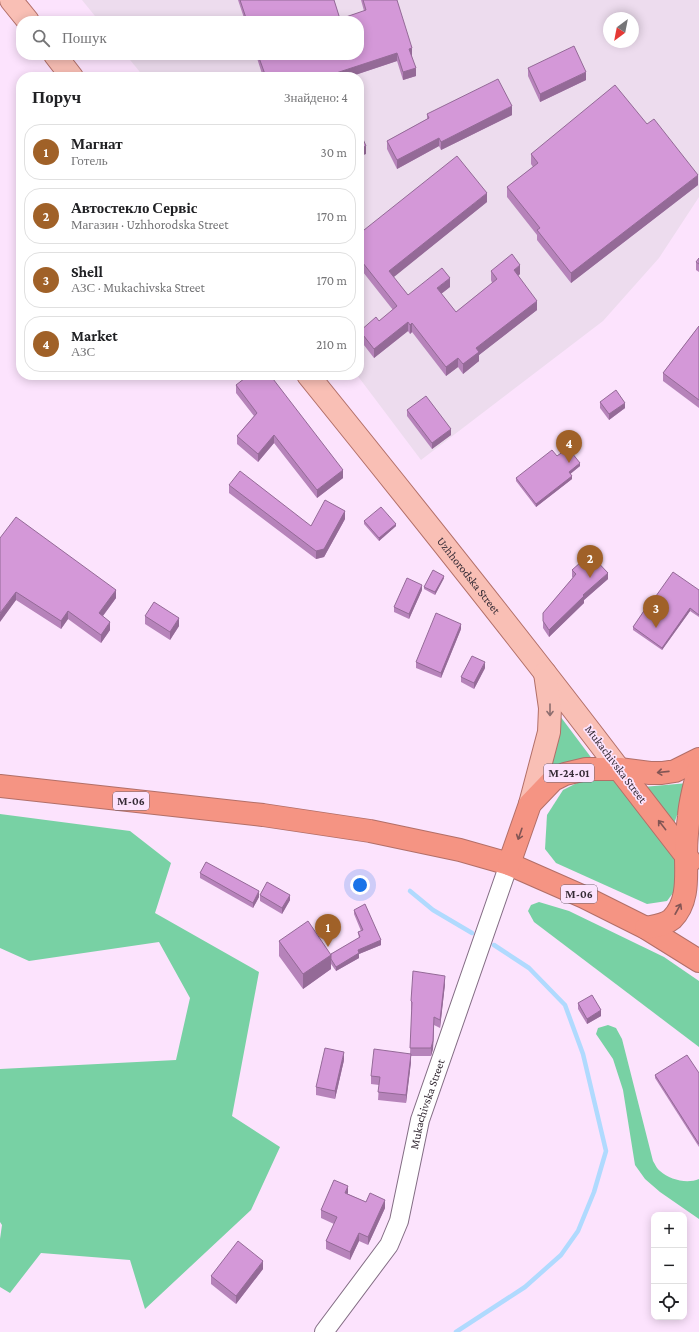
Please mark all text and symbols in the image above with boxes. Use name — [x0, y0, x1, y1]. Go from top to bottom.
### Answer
north arrow — [603, 12, 639, 48]
search box — [16, 16, 364, 60]
icon: search — [30, 27, 52, 49]
text: Пошук — [62, 30, 107, 46]
text: Поруч — [32, 88, 81, 107]
text: Знайдено: 4 — [284, 90, 348, 105]
text: Магнат — [71, 136, 123, 152]
text: 1 — [44, 145, 48, 160]
text: 30 m — [321, 145, 347, 160]
text: Готель — [71, 153, 108, 168]
text: Автостекло Сервіс — [71, 200, 197, 216]
text: 2 — [43, 209, 49, 224]
text: 170 m — [317, 209, 347, 224]
text: Магазин · Uzhhorodska Street — [71, 217, 229, 232]
text: Shell — [71, 264, 103, 280]
text: 3 — [43, 273, 49, 288]
text: 170 m — [317, 273, 347, 288]
text: АЗС · Mukachivska Street — [71, 280, 205, 295]
text: Market — [71, 328, 118, 344]
text: 4 — [42, 337, 50, 352]
text: 210 m — [316, 337, 347, 352]
text: АЗС — [71, 344, 95, 359]
pin: 4 — [556, 430, 582, 463]
street label: Uzhhorodska Street — [434, 534, 504, 618]
pin: 2 — [577, 545, 603, 578]
pin: 3 — [643, 595, 669, 628]
one-way arrow — [546, 704, 554, 717]
street label: Mukachivska Street — [582, 722, 650, 806]
road number: М-24-01 — [544, 764, 594, 782]
one-way arrow — [657, 768, 670, 776]
road number: М-06 — [113, 792, 149, 810]
one-way arrow — [658, 819, 667, 830]
one-way arrow — [515, 827, 523, 839]
your location — [350, 875, 370, 895]
road number: М-06 — [561, 885, 597, 903]
one-way arrow — [674, 903, 682, 915]
pin: 1 — [315, 914, 341, 947]
street label: Mukachivska Street — [407, 1056, 448, 1151]
map controls — [651, 1212, 687, 1320]
button: + — [651, 1212, 687, 1248]
button: − — [651, 1248, 687, 1284]
button: locate — [651, 1284, 687, 1320]

